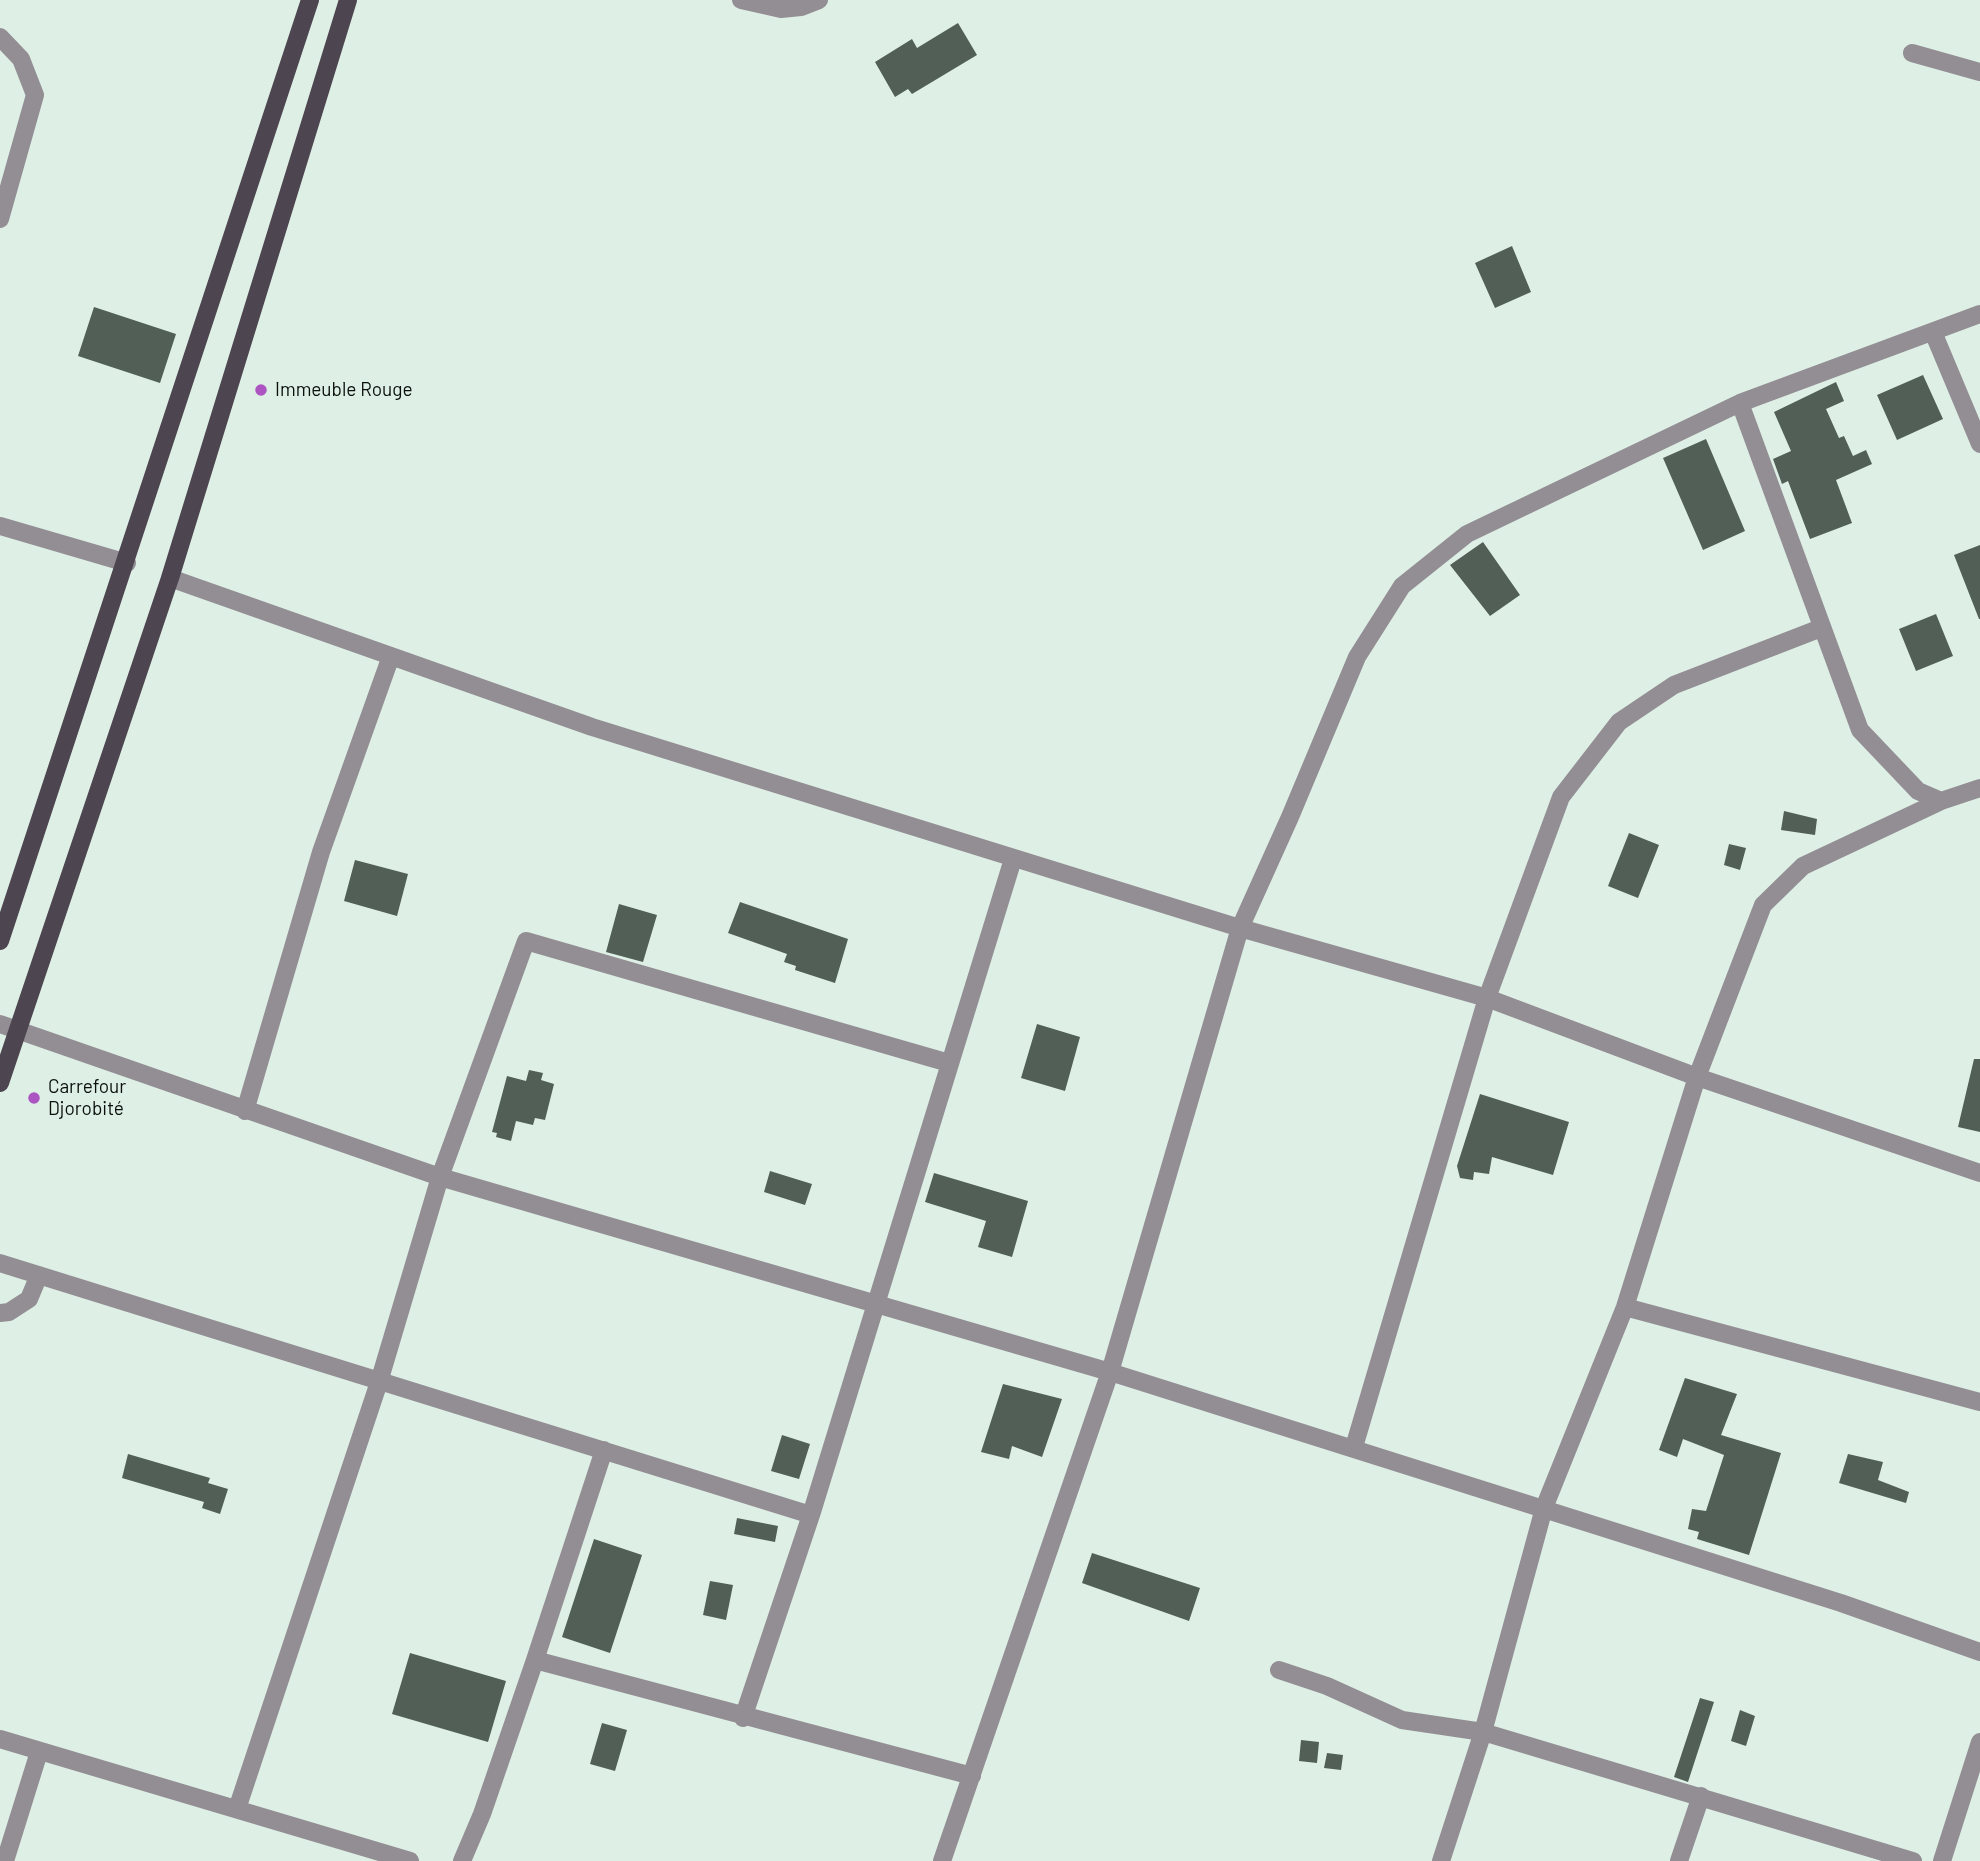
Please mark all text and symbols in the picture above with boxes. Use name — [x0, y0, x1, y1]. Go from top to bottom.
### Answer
place label: Immeuble Rouge — [275, 379, 413, 401]
marker: Immeuble Rouge — [253, 382, 269, 398]
place label: Carrefour Djorobité — [48, 1076, 126, 1120]
marker: Carrefour Djorobité — [26, 1090, 42, 1106]

